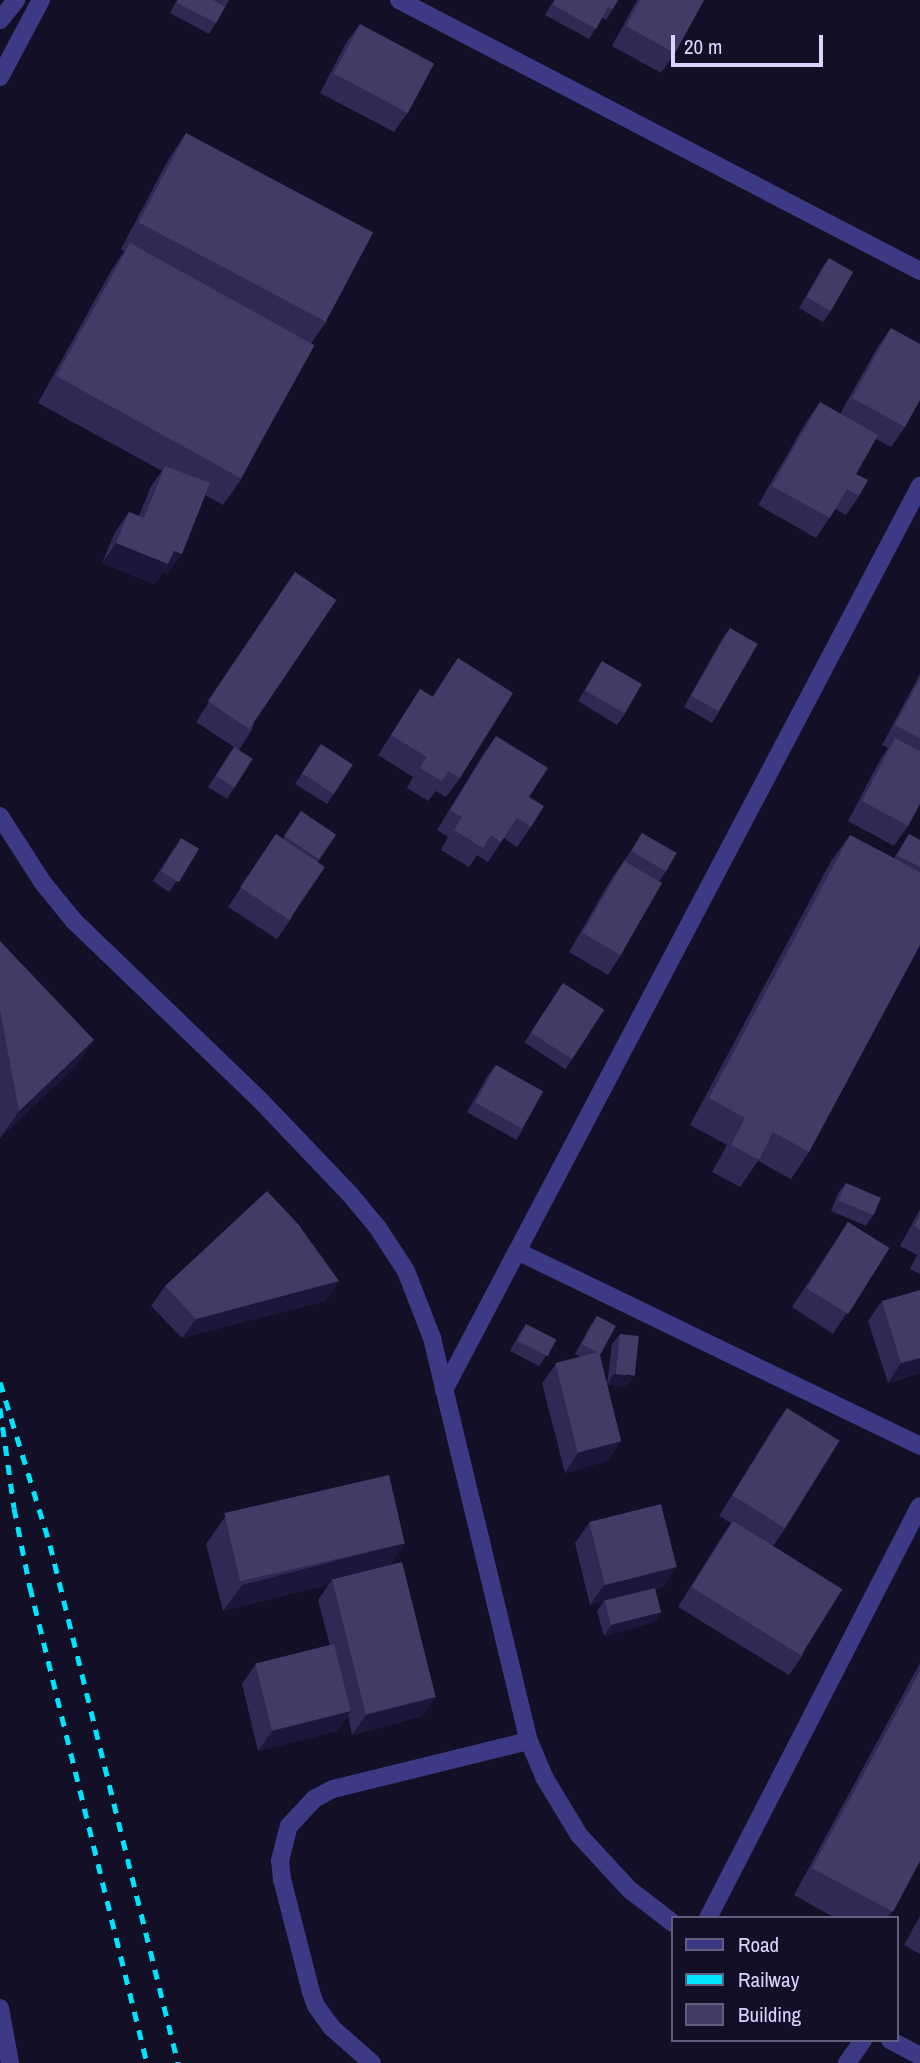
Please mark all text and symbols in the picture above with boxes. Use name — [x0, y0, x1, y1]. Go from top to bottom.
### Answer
scale bar — [675, 21, 827, 65]
text: 20 m — [684, 32, 722, 61]
legend — [671, 1916, 899, 2042]
text: Road — [738, 1930, 779, 1959]
text: Railway — [738, 1965, 799, 1994]
text: Building — [738, 2000, 801, 2029]

